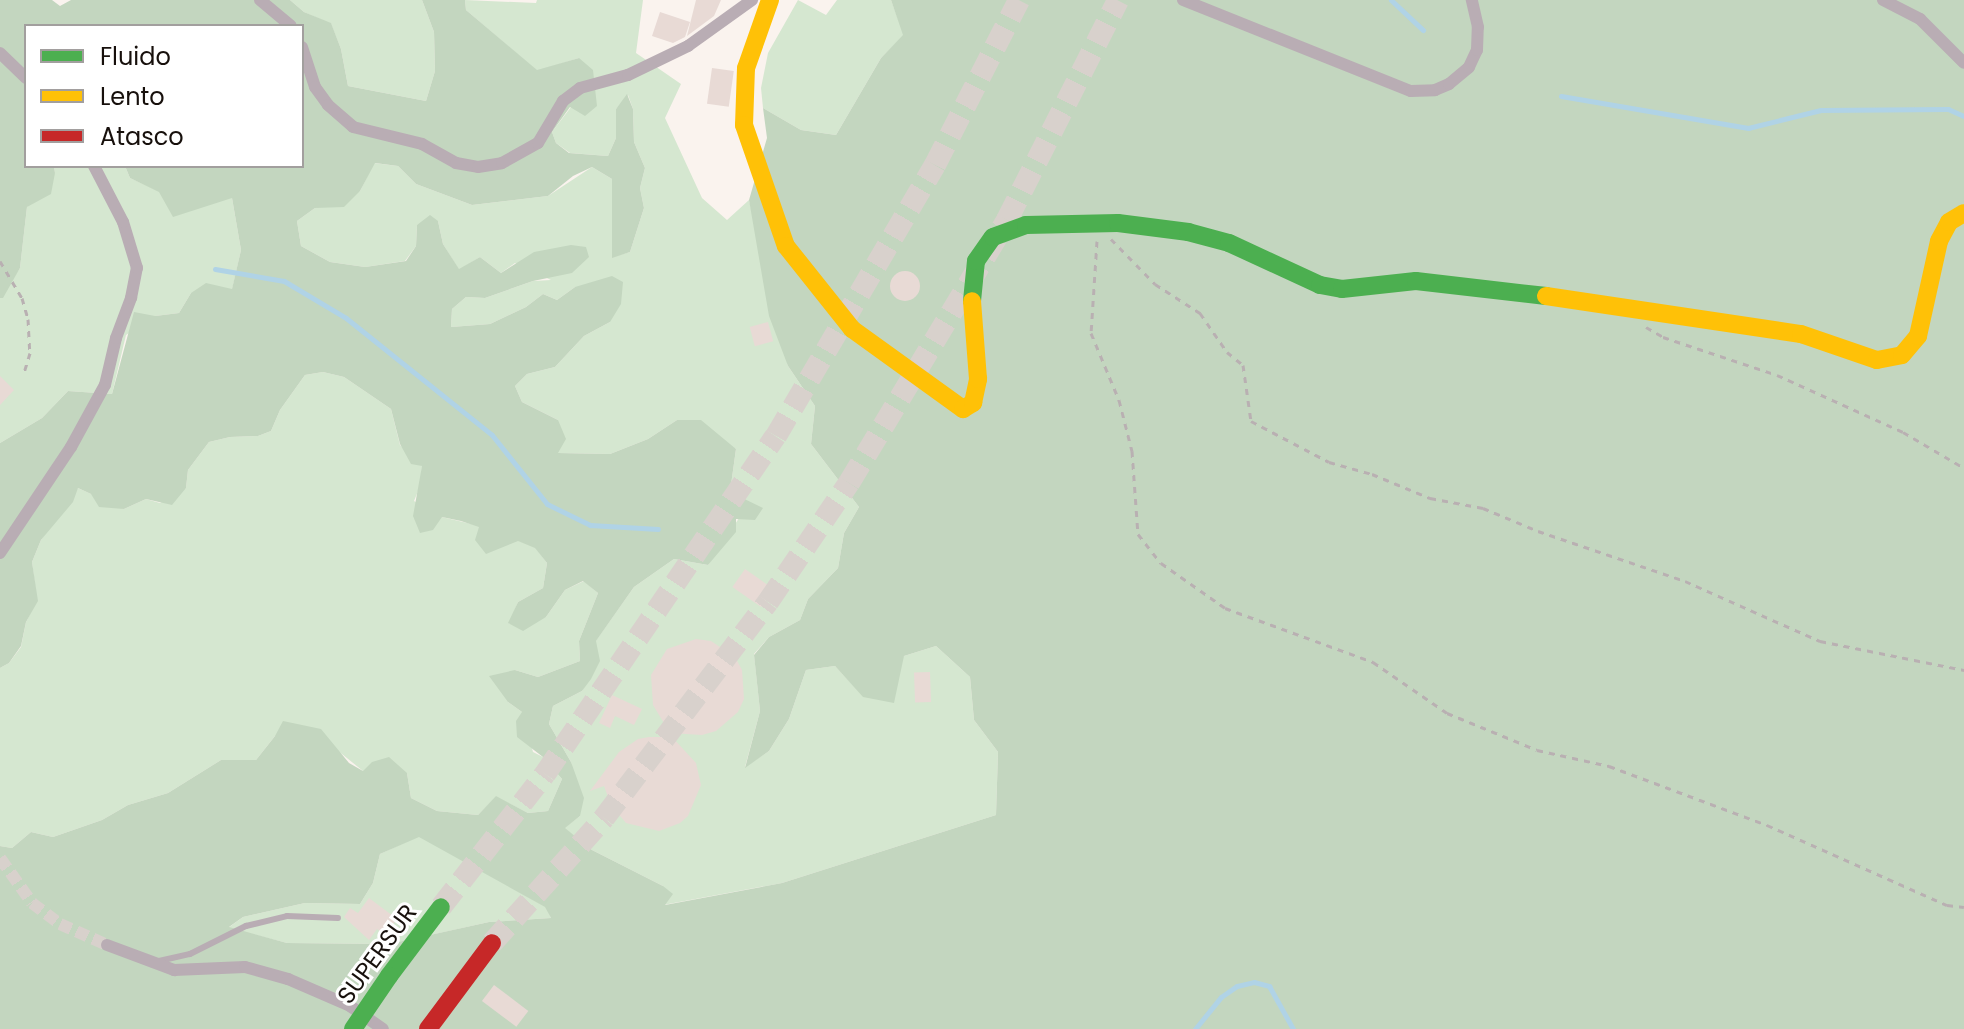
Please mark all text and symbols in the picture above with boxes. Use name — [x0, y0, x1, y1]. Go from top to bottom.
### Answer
legend — [24, 24, 304, 168]
text: Fluido — [100, 40, 171, 73]
text: Lento — [100, 80, 165, 113]
text: Atasco — [100, 120, 184, 153]
street label: SUPERSUR — [331, 899, 423, 1009]

